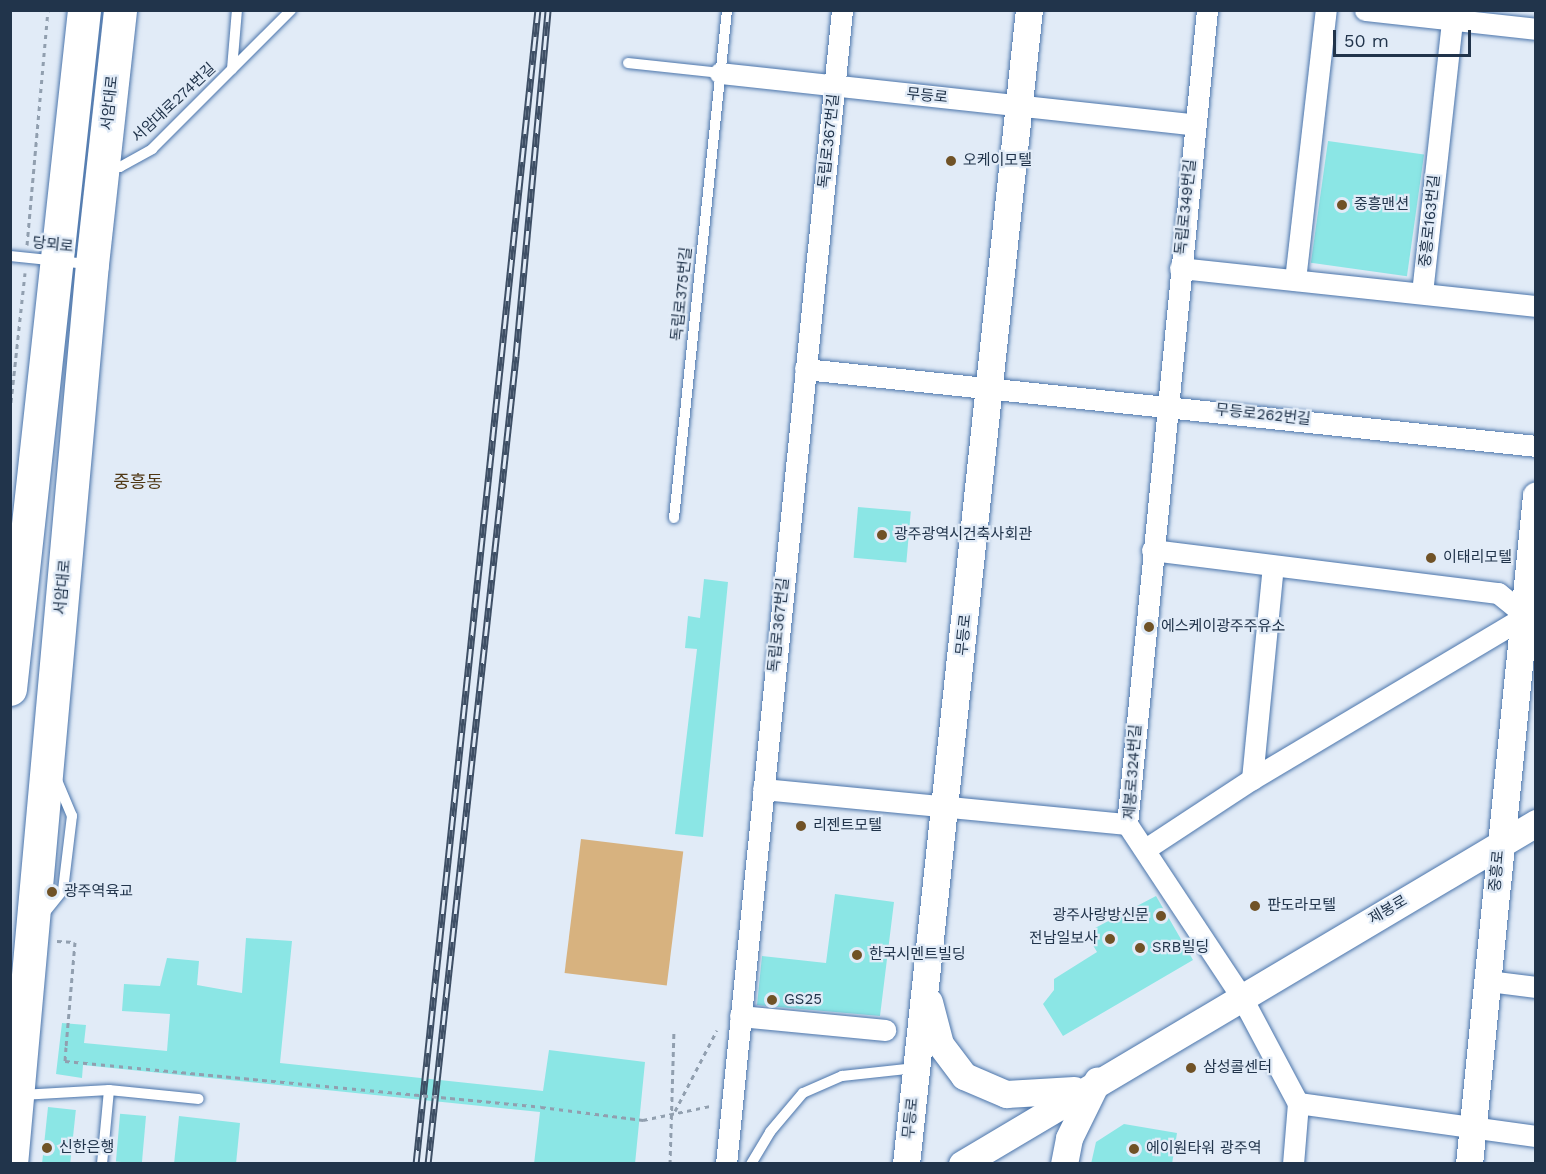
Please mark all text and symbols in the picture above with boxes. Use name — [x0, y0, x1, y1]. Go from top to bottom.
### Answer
scale bar — [1336, 18, 1474, 56]
text: 50 m — [1344, 30, 1389, 51]
street label: 서암대로274번길 — [128, 60, 220, 146]
street label: 서암대로 — [98, 75, 122, 131]
street label: 무등로 — [905, 85, 949, 107]
street label: 독립로367번길 — [815, 93, 843, 189]
place label: 오케이모텔 — [963, 152, 1032, 170]
marker: 오케이모텔 — [944, 154, 958, 168]
street label: 독립로349번길 — [1172, 158, 1200, 256]
street label: 중흥로163번길 — [1416, 174, 1444, 268]
place label: 중흥맨션 — [1354, 196, 1409, 214]
marker: 중흥맨션 — [1335, 198, 1349, 212]
street label: 당뫼로 — [31, 234, 75, 256]
street label: 독립로375번길 — [668, 246, 696, 342]
street label: 무등로262번길 — [1215, 401, 1311, 429]
district label: 중흥동 — [113, 471, 163, 493]
place label: 광주광역시건축사회관 — [894, 526, 1032, 544]
marker: 광주광역시건축사회관 — [875, 528, 889, 542]
place label: 이태리모텔 — [1443, 549, 1512, 567]
marker: 이태리모텔 — [1424, 551, 1438, 565]
street label: 서암대로 — [52, 559, 74, 615]
street label: 독립로367번길 — [765, 577, 793, 673]
street label: 무등로 — [953, 613, 975, 657]
place label: 에스케이광주주유소 — [1161, 618, 1285, 636]
marker: 에스케이광주주유소 — [1142, 620, 1156, 634]
street label: 제봉로324번길 — [1121, 724, 1145, 820]
place label: 리젠트모텔 — [813, 817, 882, 835]
marker: 리젠트모텔 — [794, 819, 808, 833]
street label: 중흥로 — [1486, 850, 1508, 892]
place label: 광주역육교 — [64, 883, 133, 901]
marker: 광주역육교 — [45, 885, 59, 899]
street label: 제봉로 — [1366, 892, 1410, 928]
place label: 판도라모텔 — [1267, 897, 1336, 915]
marker: 판도라모텔 — [1248, 899, 1262, 913]
place label: 광주사랑방신문 — [1052, 907, 1149, 925]
marker: 광주사랑방신문 — [1154, 909, 1168, 923]
place label: 전남일보사 — [1029, 930, 1098, 948]
marker: 전남일보사 — [1103, 932, 1117, 946]
place label: SRB빌딩 — [1152, 939, 1209, 957]
marker: SRB빌딩 — [1133, 941, 1147, 955]
place label: 한국시멘트빌딩 — [869, 946, 966, 964]
marker: 한국시멘트빌딩 — [850, 948, 864, 962]
place label: GS25 — [784, 991, 822, 1009]
marker: GS25 — [765, 993, 779, 1007]
place label: 삼성콜센터 — [1203, 1059, 1272, 1077]
marker: 삼성콜센터 — [1184, 1061, 1198, 1075]
street label: 무등로 — [900, 1096, 922, 1140]
place label: 신한은행 — [59, 1139, 114, 1157]
place label: 에이원타워 광주역 — [1146, 1140, 1262, 1158]
marker: 신한은행 — [40, 1141, 54, 1155]
marker: 에이원타워 광주역 — [1127, 1142, 1141, 1156]

